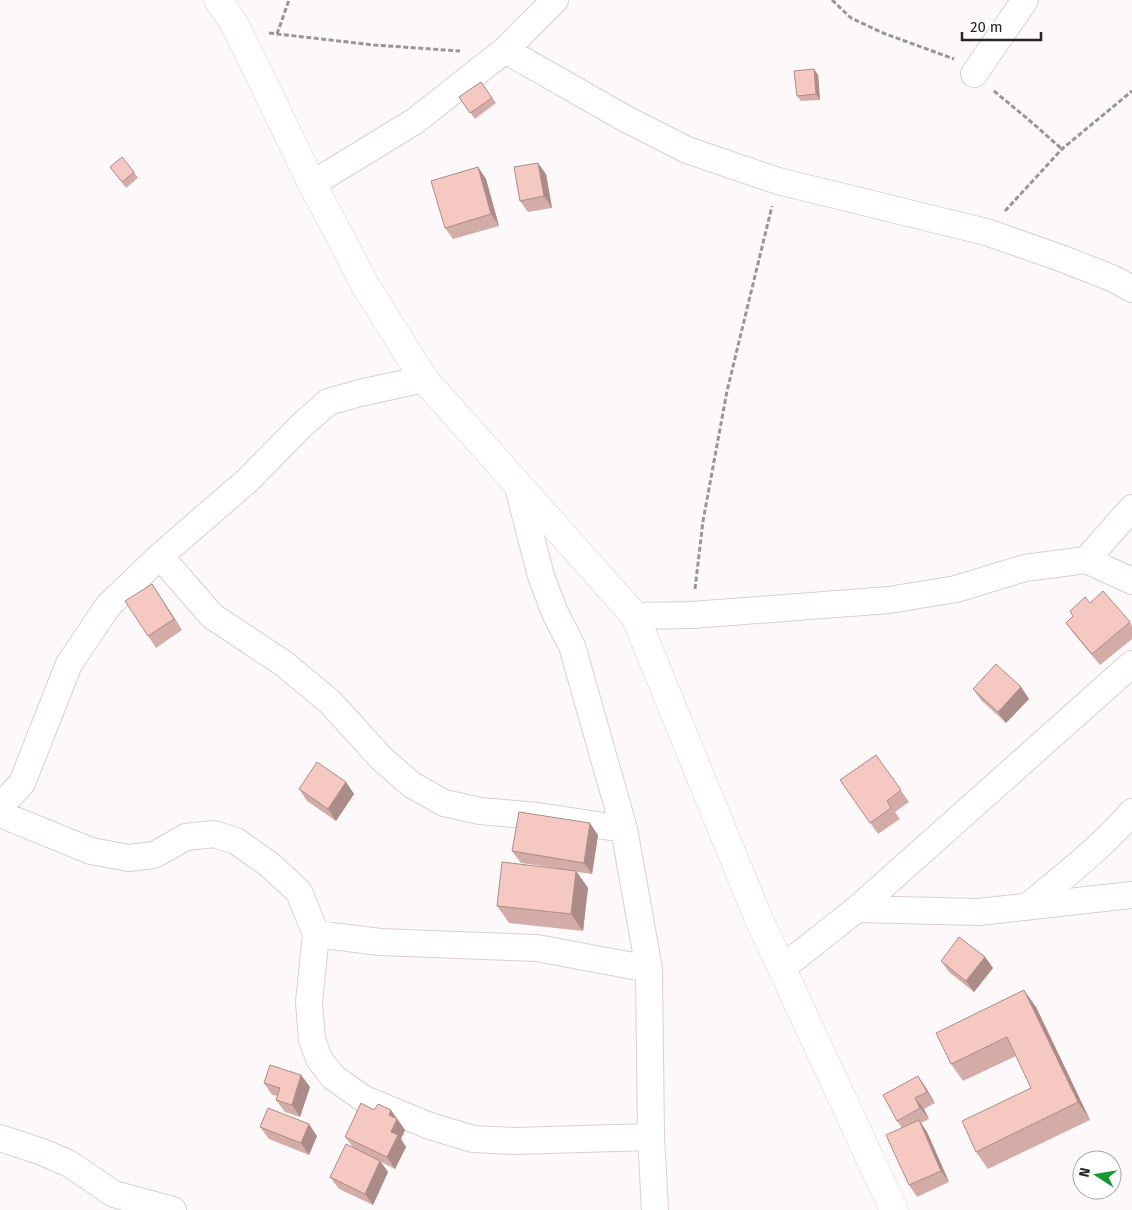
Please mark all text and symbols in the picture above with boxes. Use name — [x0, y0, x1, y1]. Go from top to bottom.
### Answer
scale bar — [962, 10, 1041, 42]
text: 20 m — [970, 18, 1003, 36]
north arrow — [1072, 1150, 1122, 1200]
text: N — [1075, 1166, 1094, 1179]

